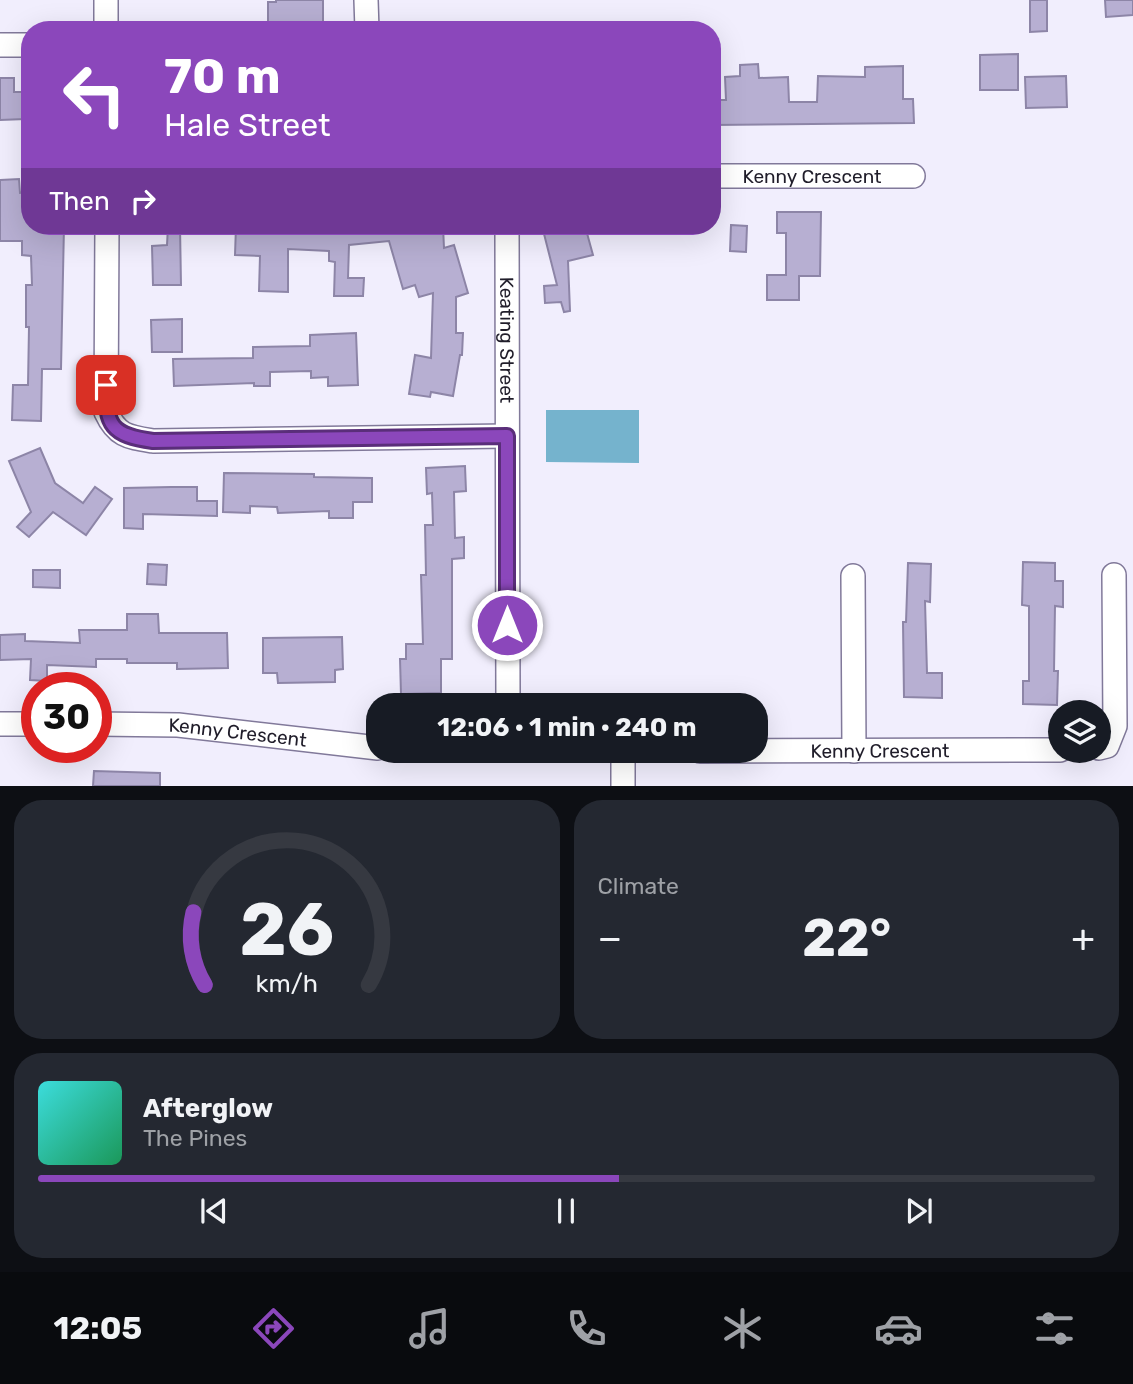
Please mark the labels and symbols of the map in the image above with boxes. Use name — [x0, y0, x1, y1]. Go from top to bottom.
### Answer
street label: Kenny Crescent — [743, 165, 882, 188]
street label: Keating Street — [495, 277, 518, 404]
pin — [76, 355, 136, 415]
position arrow — [470, 588, 544, 662]
speed limit sign: 30 — [21, 672, 112, 763]
street label: Kenny Crescent — [168, 714, 308, 752]
street label: Kenny Crescent — [811, 739, 950, 763]

